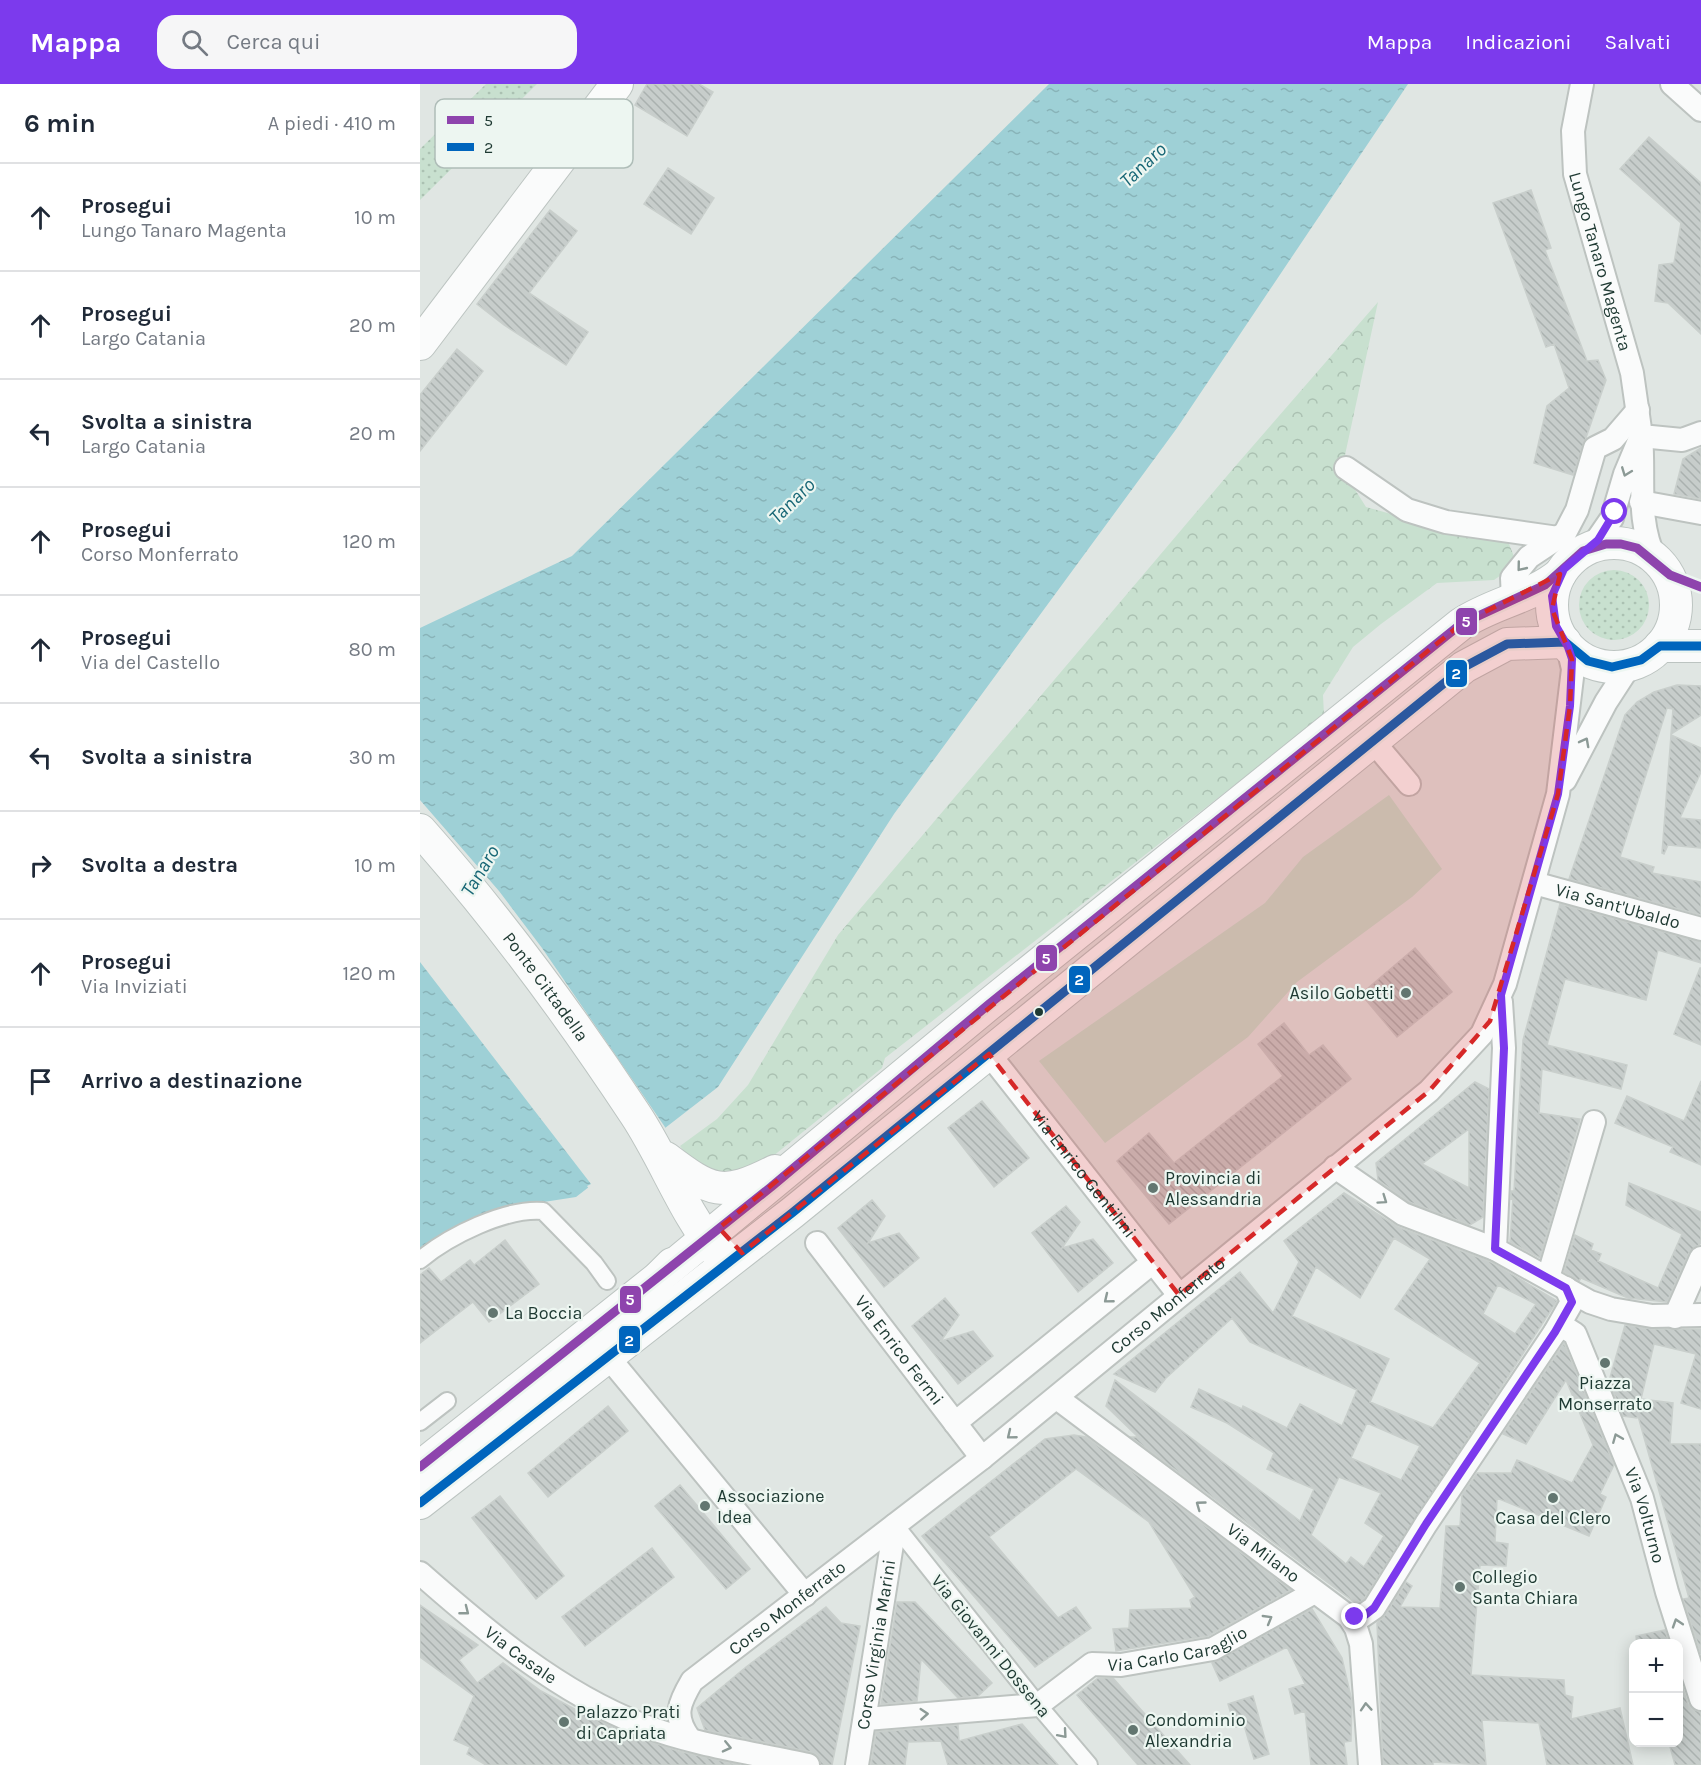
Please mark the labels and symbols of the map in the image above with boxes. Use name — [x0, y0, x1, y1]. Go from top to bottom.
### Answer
legend — [435, 99, 633, 168]
text: 5 — [484, 111, 493, 130]
text: 2 — [484, 138, 493, 157]
water label: Tanaro — [1115, 138, 1171, 192]
street label: Lungo Tanaro Magenta — [1564, 169, 1636, 354]
one-way arrow — [1621, 466, 1634, 476]
water label: Tanaro — [764, 473, 820, 529]
route start — [1601, 498, 1627, 524]
one-way arrow — [1517, 560, 1528, 571]
line badge: 5 — [1455, 607, 1478, 636]
text: 5 — [1461, 612, 1471, 631]
line badge: 2 — [1445, 659, 1468, 688]
text: 2 — [1451, 664, 1461, 683]
one-way arrow — [1578, 738, 1589, 749]
water label: Tanaro — [456, 841, 504, 901]
street label: Via Sant'Ubaldo — [1553, 878, 1683, 934]
street label: Ponte Cittadella — [498, 927, 593, 1046]
line badge: 5 — [1035, 944, 1058, 972]
text: 5 — [1041, 949, 1051, 968]
line badge: 2 — [1068, 965, 1091, 994]
text: 2 — [1074, 970, 1084, 989]
place label: Asilo Gobetti — [1289, 982, 1394, 1004]
marker: Asilo Gobetti — [1399, 986, 1413, 1000]
unlabelled marker — [1033, 1006, 1045, 1018]
street label: Via Enrico Gentilini — [1027, 1106, 1141, 1242]
place label: Provincia di Alessandria — [1165, 1167, 1262, 1210]
marker: Provincia di Alessandria — [1146, 1181, 1160, 1195]
one-way arrow — [1377, 1193, 1388, 1204]
street label: Corso Monferrato — [1106, 1252, 1229, 1359]
line badge: 5 — [619, 1285, 642, 1314]
text: 5 — [625, 1290, 635, 1309]
street label: Via Enrico Fermi — [850, 1291, 948, 1410]
one-way arrow — [1104, 1292, 1115, 1303]
place label: La Boccia — [505, 1302, 582, 1324]
marker: La Boccia — [486, 1306, 500, 1320]
line badge: 2 — [618, 1325, 641, 1354]
text: 2 — [624, 1331, 634, 1350]
marker: Piazza Monserrato — [1598, 1356, 1612, 1370]
place label: Piazza Monserrato — [1558, 1372, 1652, 1415]
one-way arrow — [1007, 1427, 1018, 1438]
one-way arrow — [1612, 1433, 1624, 1444]
street label: Via Volturno — [1620, 1464, 1670, 1566]
place label: Associazione Idea — [717, 1485, 825, 1528]
marker: Casa del Clero — [1546, 1491, 1560, 1505]
marker: Associazione Idea — [698, 1499, 712, 1513]
one-way arrow — [1196, 1501, 1207, 1512]
place label: Casa del Clero — [1495, 1507, 1611, 1529]
street label: Via Milano — [1222, 1518, 1304, 1587]
street label: Corso Monferrato — [724, 1556, 850, 1660]
street label: Corso Virginia Marini — [852, 1558, 900, 1731]
place label: Collegio Santa Chiara — [1472, 1566, 1578, 1609]
street label: Via Giovanni Dossena — [927, 1570, 1055, 1722]
marker: Collegio Santa Chiara — [1453, 1580, 1467, 1594]
one-way arrow — [458, 1603, 469, 1614]
route end — [1341, 1603, 1367, 1629]
one-way arrow — [1262, 1615, 1272, 1627]
one-way arrow — [1672, 1618, 1684, 1629]
street label: Via Casale — [480, 1621, 561, 1689]
street label: Via Carlo Caraglio — [1107, 1621, 1251, 1676]
place label: Palazzo Prati di Capriata — [576, 1701, 681, 1744]
one-way arrow — [1360, 1702, 1373, 1711]
one-way arrow — [920, 1708, 929, 1721]
place label: Condominio Alexandria — [1145, 1709, 1246, 1752]
marker: Palazzo Prati di Capriata — [557, 1715, 571, 1729]
marker: Condominio Alexandria — [1126, 1723, 1140, 1737]
one-way arrow — [1056, 1727, 1067, 1738]
one-way arrow — [722, 1740, 732, 1753]

